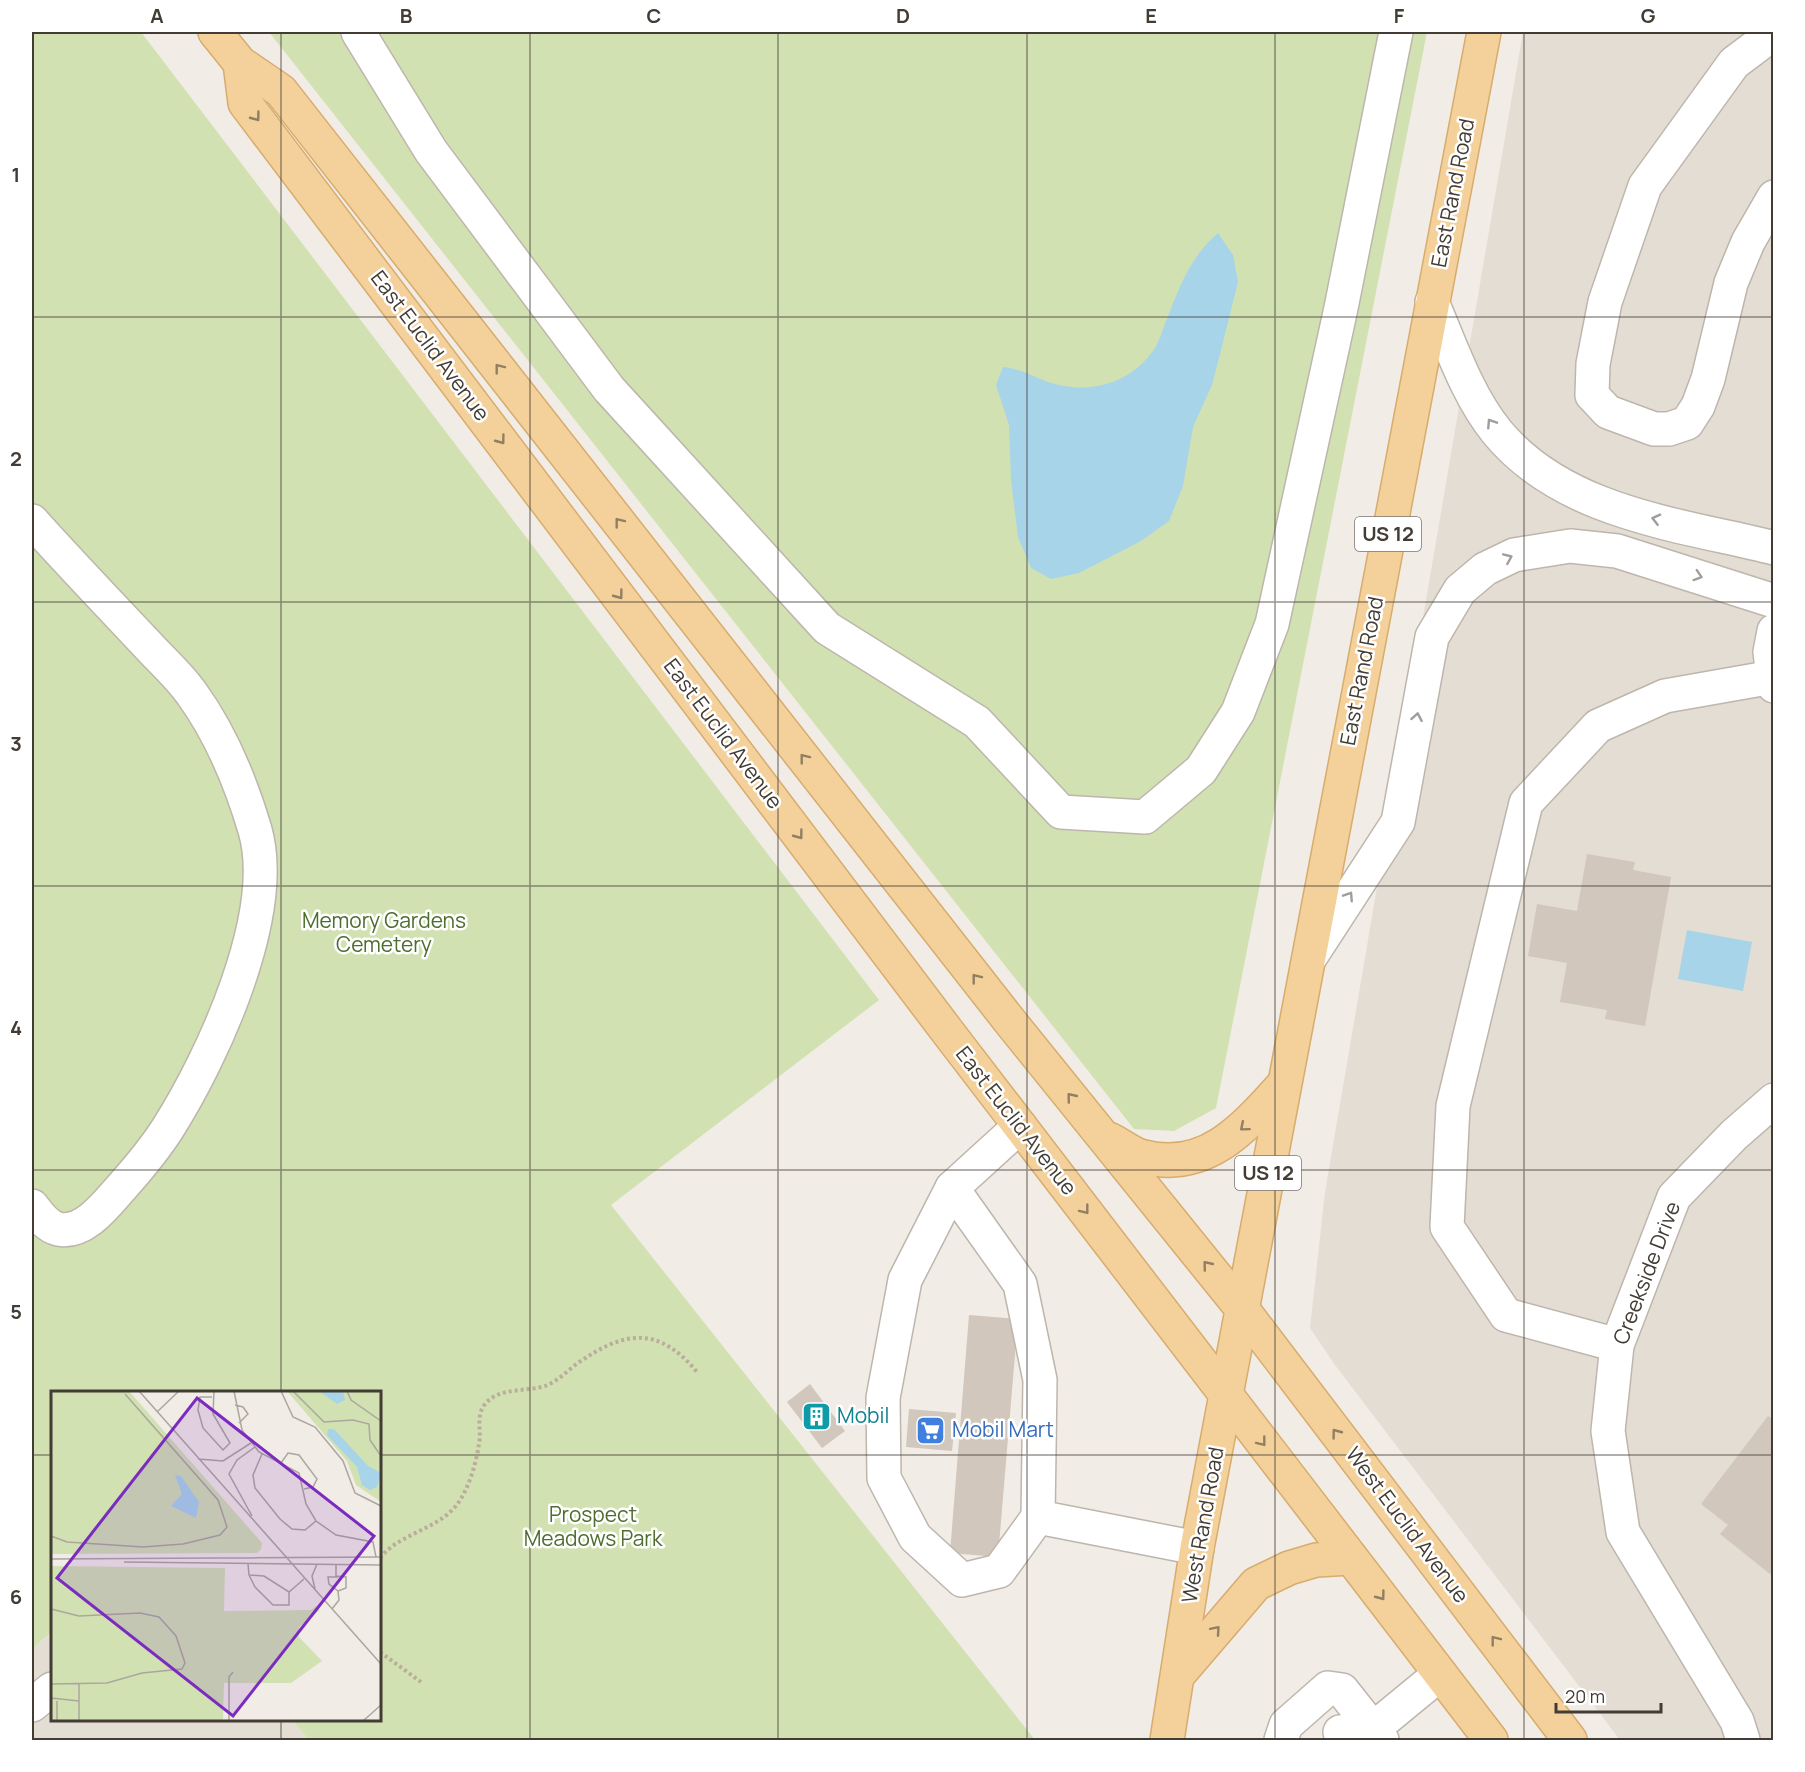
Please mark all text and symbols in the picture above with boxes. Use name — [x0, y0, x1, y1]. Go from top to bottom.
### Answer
text: A — [150, 2, 164, 29]
text: B — [400, 2, 413, 29]
text: C — [647, 2, 661, 29]
text: D — [896, 2, 910, 29]
text: E — [1145, 2, 1157, 29]
text: F — [1394, 2, 1405, 29]
text: G — [1641, 2, 1656, 29]
one-way arrow — [249, 111, 260, 122]
street label: East Rand Road — [1424, 116, 1480, 270]
text: 1 — [12, 161, 20, 188]
street label: East Euclid Avenue — [365, 265, 497, 426]
one-way arrow — [495, 364, 506, 375]
one-way arrow — [1487, 419, 1499, 429]
one-way arrow — [494, 433, 505, 444]
text: 2 — [10, 445, 22, 472]
one-way arrow — [1651, 513, 1661, 526]
road number: US 12 — [1355, 517, 1421, 551]
one-way arrow — [615, 518, 626, 529]
one-way arrow — [1502, 553, 1513, 565]
one-way arrow — [1692, 568, 1703, 581]
one-way arrow — [611, 589, 622, 600]
street label: East Rand Road — [1333, 594, 1389, 748]
street label: East Euclid Avenue — [658, 653, 790, 814]
one-way arrow — [1410, 713, 1423, 723]
text: 3 — [10, 730, 22, 757]
one-way arrow — [800, 754, 811, 765]
one-way arrow — [792, 829, 803, 840]
one-way arrow — [1342, 892, 1354, 902]
park label: Memory Gardens Cemetery — [302, 906, 466, 958]
one-way arrow — [972, 973, 983, 984]
text: 4 — [10, 1014, 22, 1041]
street label: East Euclid Avenue — [950, 1040, 1084, 1200]
one-way arrow — [1067, 1092, 1078, 1103]
one-way arrow — [1240, 1119, 1251, 1130]
road number: US 12 — [1235, 1156, 1301, 1190]
street label: Creekside Drive — [1606, 1197, 1686, 1348]
one-way arrow — [1077, 1204, 1088, 1215]
one-way arrow — [1203, 1261, 1214, 1272]
text: 5 — [10, 1298, 22, 1325]
inset map — [51, 1391, 381, 1721]
building icon: Mobil — [800, 1400, 832, 1432]
place label: Mobil — [837, 1401, 889, 1429]
supermarket icon: Mobil Mart — [915, 1414, 947, 1446]
place label: Mobil Mart — [952, 1415, 1054, 1443]
one-way arrow — [1333, 1428, 1344, 1439]
one-way arrow — [1255, 1435, 1266, 1446]
street label: West Euclid Avenue — [1340, 1441, 1476, 1608]
street label: West Rand Road — [1175, 1445, 1230, 1605]
park label: Prospect Meadows Park — [524, 1500, 663, 1552]
text: 6 — [10, 1583, 22, 1610]
one-way arrow — [1374, 1590, 1385, 1601]
one-way arrow — [1209, 1626, 1220, 1637]
one-way arrow — [1491, 1636, 1502, 1647]
scale bar — [1556, 1676, 1661, 1714]
text: 20 m — [1565, 1684, 1605, 1708]

